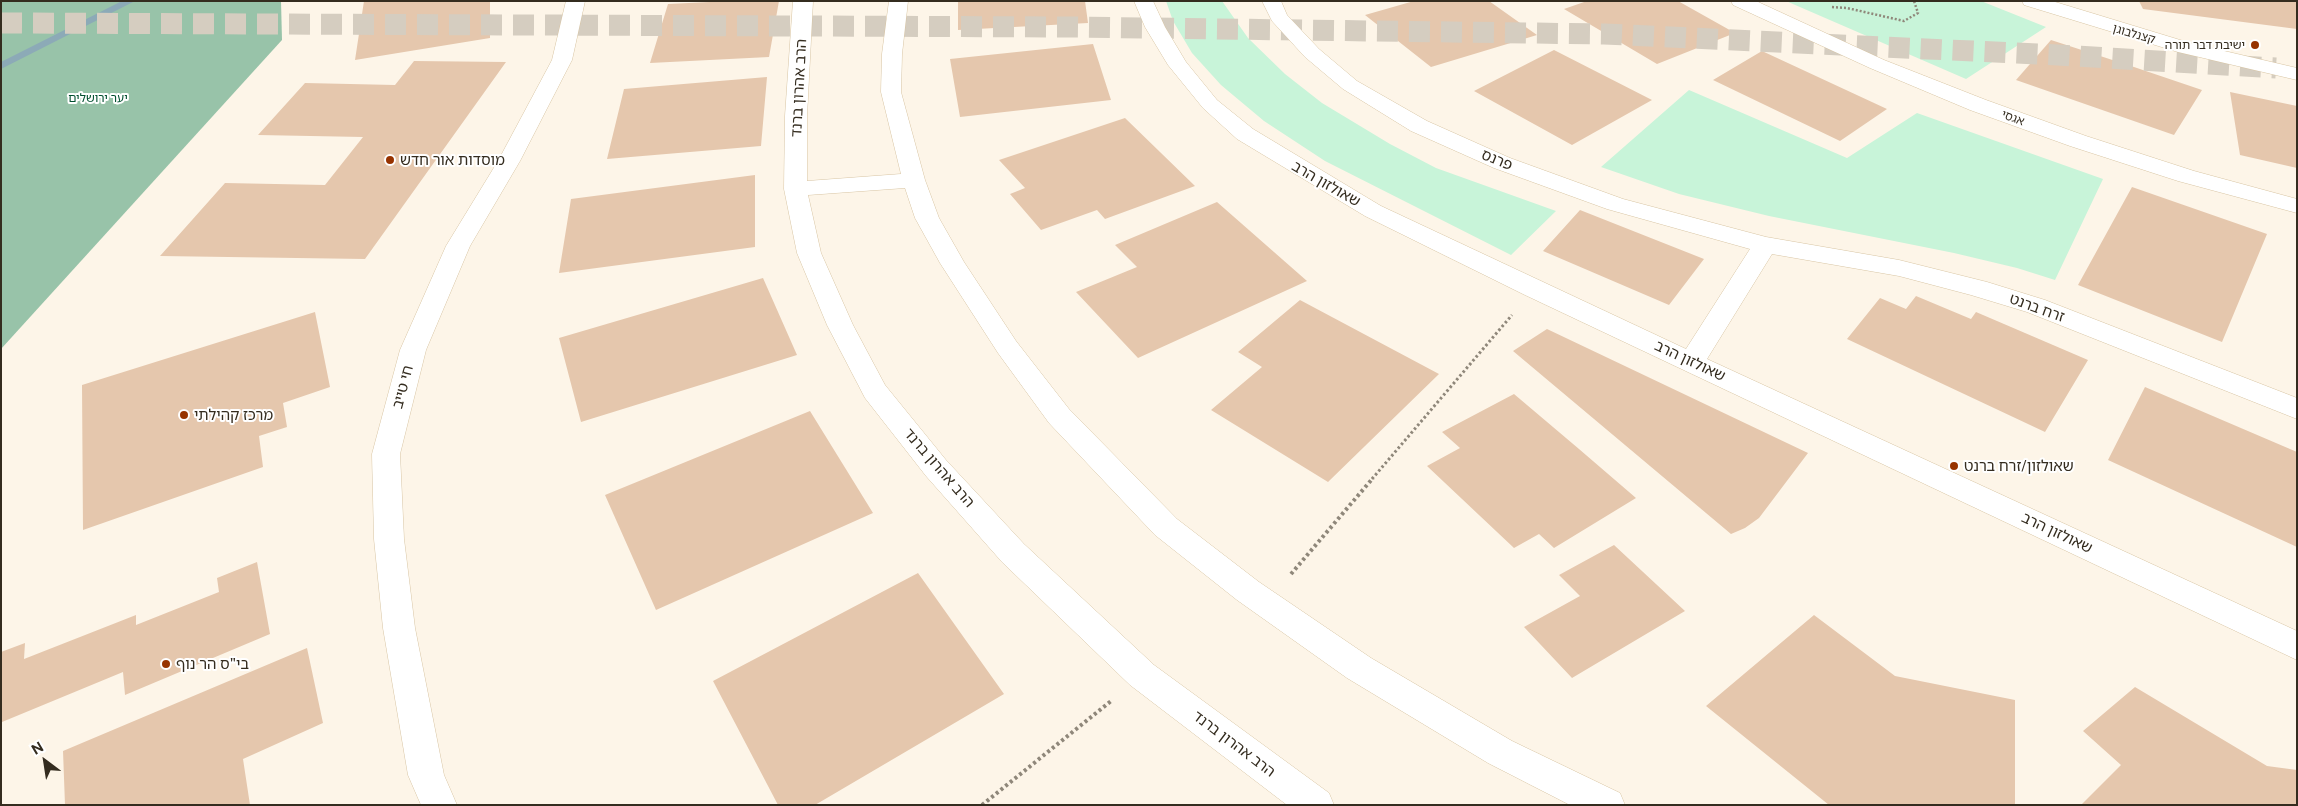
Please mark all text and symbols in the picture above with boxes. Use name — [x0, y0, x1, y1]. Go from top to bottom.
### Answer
street label: קצנלבוגן — [2111, 21, 2157, 47]
street label: הרב אהרון ברנד — [787, 38, 811, 138]
place label: ישיבת דבר תורה — [2165, 38, 2245, 52]
marker: ישיבת דבר תורה — [2249, 39, 2261, 51]
park label: יער ירושלים — [68, 91, 128, 105]
street label: אגסי — [2000, 107, 2026, 129]
street label: פרנס — [1479, 146, 1515, 174]
place label: מוסדות אור חדש — [400, 151, 505, 169]
marker: מוסדות אור חדש — [384, 154, 396, 166]
street label: שאולזון הרב — [1289, 157, 1363, 211]
street label: זרח ברנט — [2007, 290, 2067, 326]
street label: שאולזון הרב — [1652, 337, 1728, 385]
street label: חי טייב — [389, 363, 417, 411]
place label: מרכז קהילתי — [194, 406, 273, 424]
marker: מרכז קהילתי — [178, 409, 190, 421]
street label: הרב אהרון ברנד — [900, 425, 978, 511]
place label: שאולזון/זרח ברנט — [1964, 457, 2074, 475]
marker: שאולזון/זרח ברנט — [1948, 460, 1960, 472]
street label: שאולזון הרב — [2019, 509, 2095, 557]
place label: בי"ס הר נוף — [176, 655, 249, 673]
marker: בי"ס הר נוף — [160, 658, 172, 670]
street label: הרב אהרון ברנד — [1189, 707, 1279, 781]
north arrow — [20, 736, 70, 786]
text: N — [28, 738, 46, 758]

